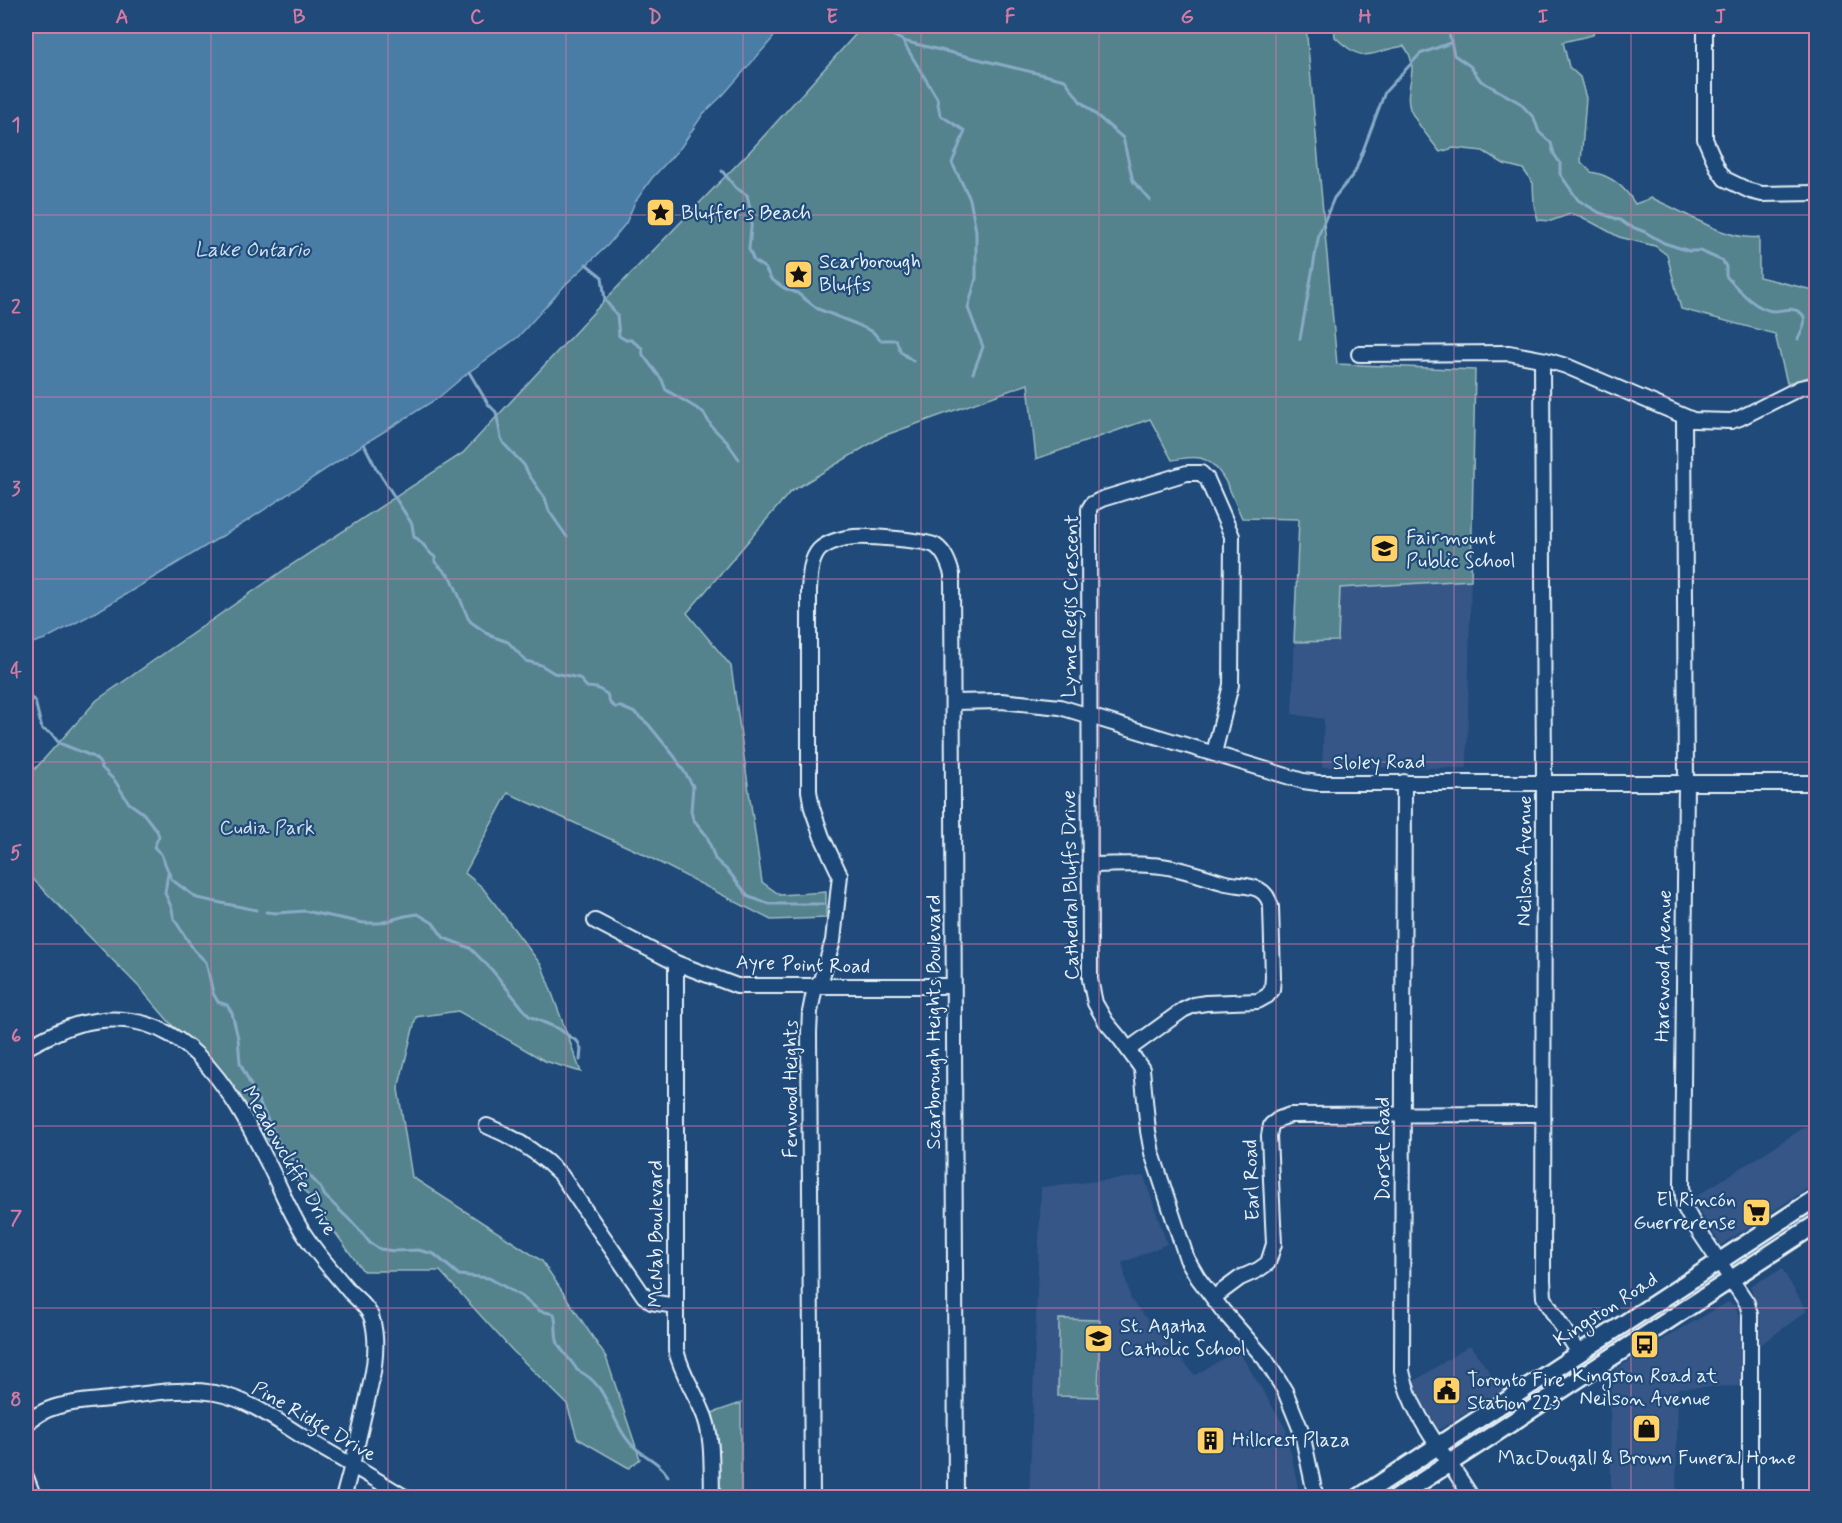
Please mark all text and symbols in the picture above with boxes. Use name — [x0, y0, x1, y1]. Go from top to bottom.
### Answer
text: A — [115, 4, 129, 31]
text: B — [293, 4, 306, 31]
text: C — [470, 4, 485, 31]
text: D — [648, 4, 662, 31]
text: E — [826, 4, 838, 31]
text: F — [1005, 4, 1016, 31]
text: G — [1180, 4, 1194, 31]
text: H — [1358, 4, 1372, 31]
text: I — [1538, 4, 1548, 31]
text: J — [1714, 4, 1726, 31]
text: 1 — [12, 112, 20, 139]
place icon: Bluffer's Beach — [644, 197, 676, 229]
place label: Bluffer's Beach — [681, 200, 811, 227]
water label: Lake Ontario — [194, 236, 310, 264]
place label: Scarborough Bluffs — [819, 249, 921, 299]
place icon: Scarborough Bluffs — [782, 258, 814, 290]
text: 2 — [11, 294, 21, 321]
text: 3 — [11, 476, 21, 503]
street label: Lyme Regis Crescent — [1056, 514, 1088, 698]
place label: Fairmount Public School — [1406, 525, 1515, 575]
school or university icon: Fairmount Public School — [1369, 533, 1401, 565]
text: 4 — [10, 658, 22, 685]
street label: Sloley Road — [1332, 749, 1426, 777]
street label: Cathedral Bluffs Drive — [1056, 790, 1086, 980]
street label: Neilson Avenue — [1512, 796, 1539, 926]
park label: Cudia Park — [219, 815, 315, 842]
text: 5 — [10, 840, 22, 867]
street label: Harewood Avenue — [1649, 890, 1679, 1042]
street label: Scarborough Heights Boulevard — [921, 895, 948, 1149]
street label: Ayre Point Road — [735, 949, 871, 981]
street label: Fenwood Heights — [778, 1020, 805, 1158]
text: 6 — [11, 1023, 21, 1050]
street label: Meadowcliffe Drive — [235, 1081, 343, 1241]
street label: Dorset Road — [1370, 1097, 1397, 1201]
street label: Earl Road — [1237, 1139, 1267, 1221]
street label: McNab Boulevard — [643, 1160, 670, 1308]
place label: El Rincón Guerrerense — [1633, 1187, 1736, 1237]
supermarket icon: El Rincón Guerrerense — [1741, 1196, 1773, 1228]
text: 7 — [10, 1205, 22, 1232]
street label: Kingston Road — [1549, 1266, 1664, 1355]
place label: St. Agatha Catholic School — [1120, 1313, 1246, 1363]
school or university icon: St. Agatha Catholic School — [1083, 1322, 1115, 1354]
bus stop icon: Kingston Road at Neilson Avenue — [1629, 1329, 1661, 1361]
place label: Kingston Road at Neilson Avenue — [1572, 1363, 1718, 1413]
place label: Toronto Fire Station 223 — [1467, 1367, 1565, 1417]
street label: Pine Ridge Drive — [246, 1375, 381, 1470]
public building icon: Toronto Fire Station 223 — [1430, 1375, 1462, 1407]
text: 8 — [10, 1387, 22, 1414]
shop icon: MacDougall & Brown Funeral Home — [1631, 1412, 1663, 1444]
building icon: Hillcrest Plaza — [1195, 1424, 1227, 1456]
place label: Hillcrest Plaza — [1232, 1427, 1350, 1454]
place label: MacDougall & Brown Funeral Home — [1498, 1445, 1796, 1472]

